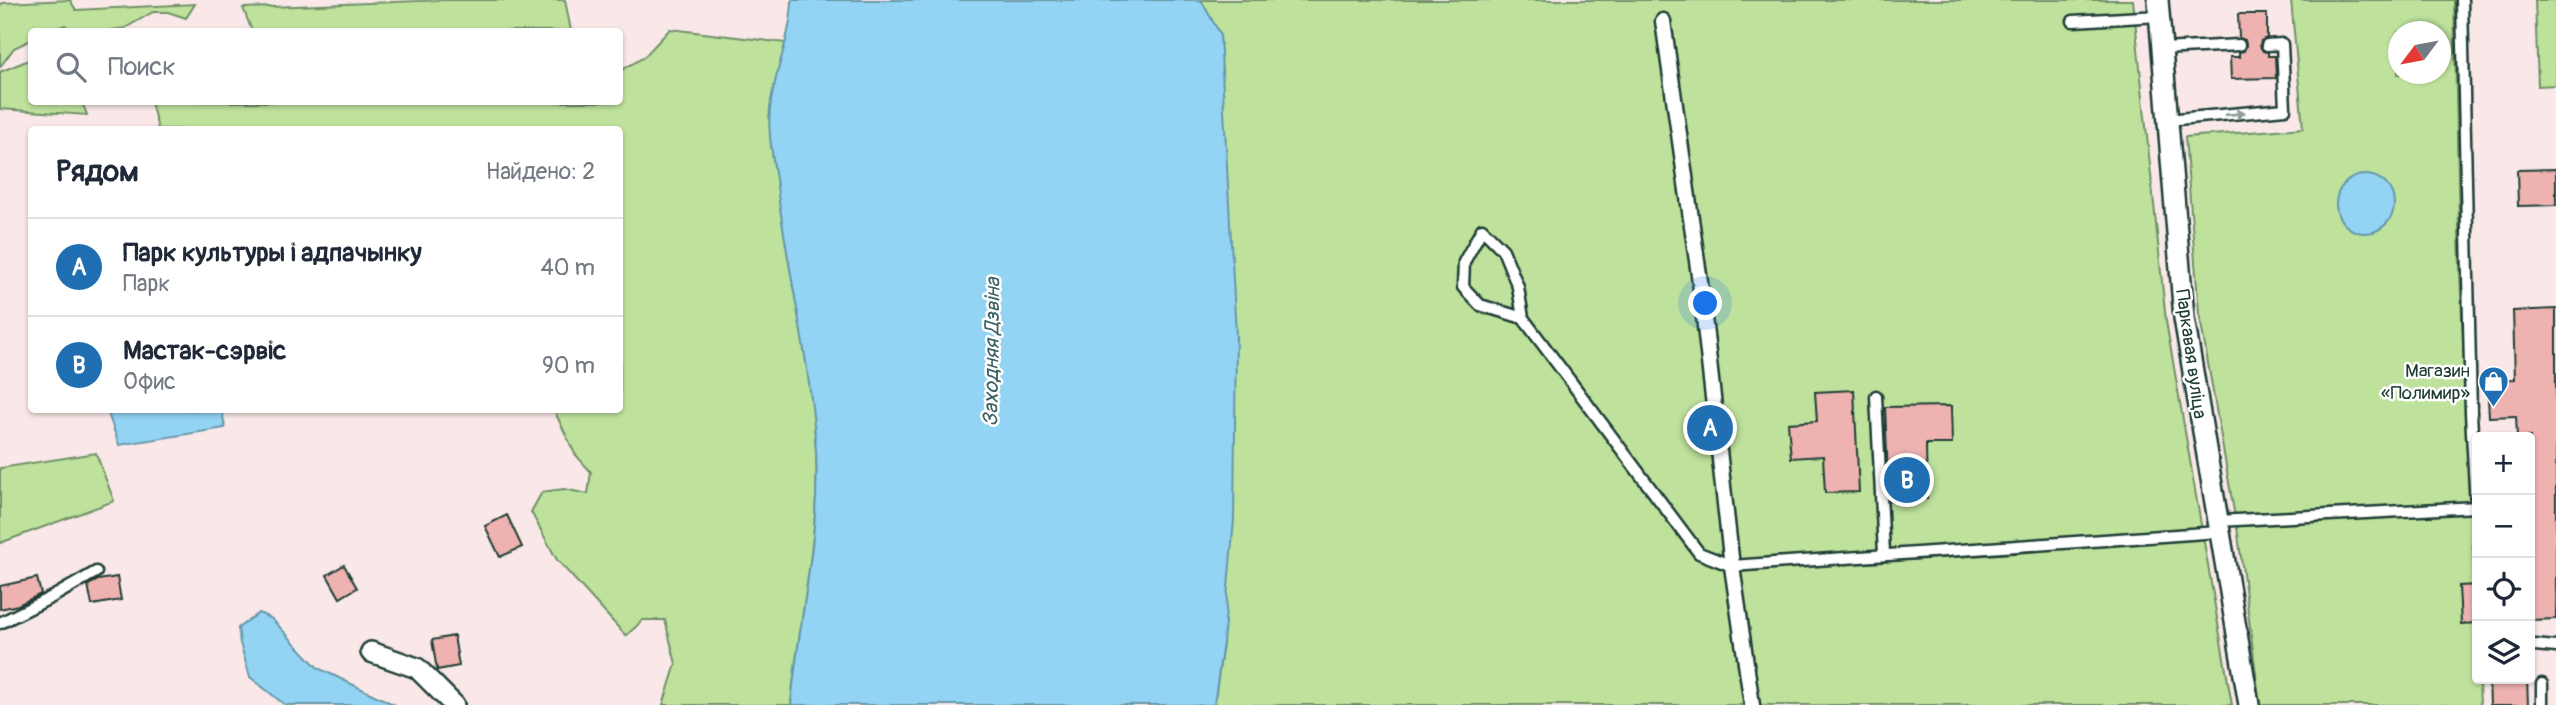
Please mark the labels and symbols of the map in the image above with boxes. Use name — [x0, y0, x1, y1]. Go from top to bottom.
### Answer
north arrow — [2388, 21, 2451, 84]
one-way arrow — [2224, 108, 2246, 119]
water label: Заходняя Дзвіна — [977, 276, 1007, 427]
your location — [1688, 286, 1722, 320]
street label: Паркавая вуліца — [2170, 288, 2212, 421]
place label: Магазин «Полимир» — [2381, 359, 2470, 405]
shop icon: Магазин «Полимир» — [2476, 365, 2510, 409]
pin: A — [1687, 402, 1733, 454]
pin: B — [1884, 454, 1930, 506]

